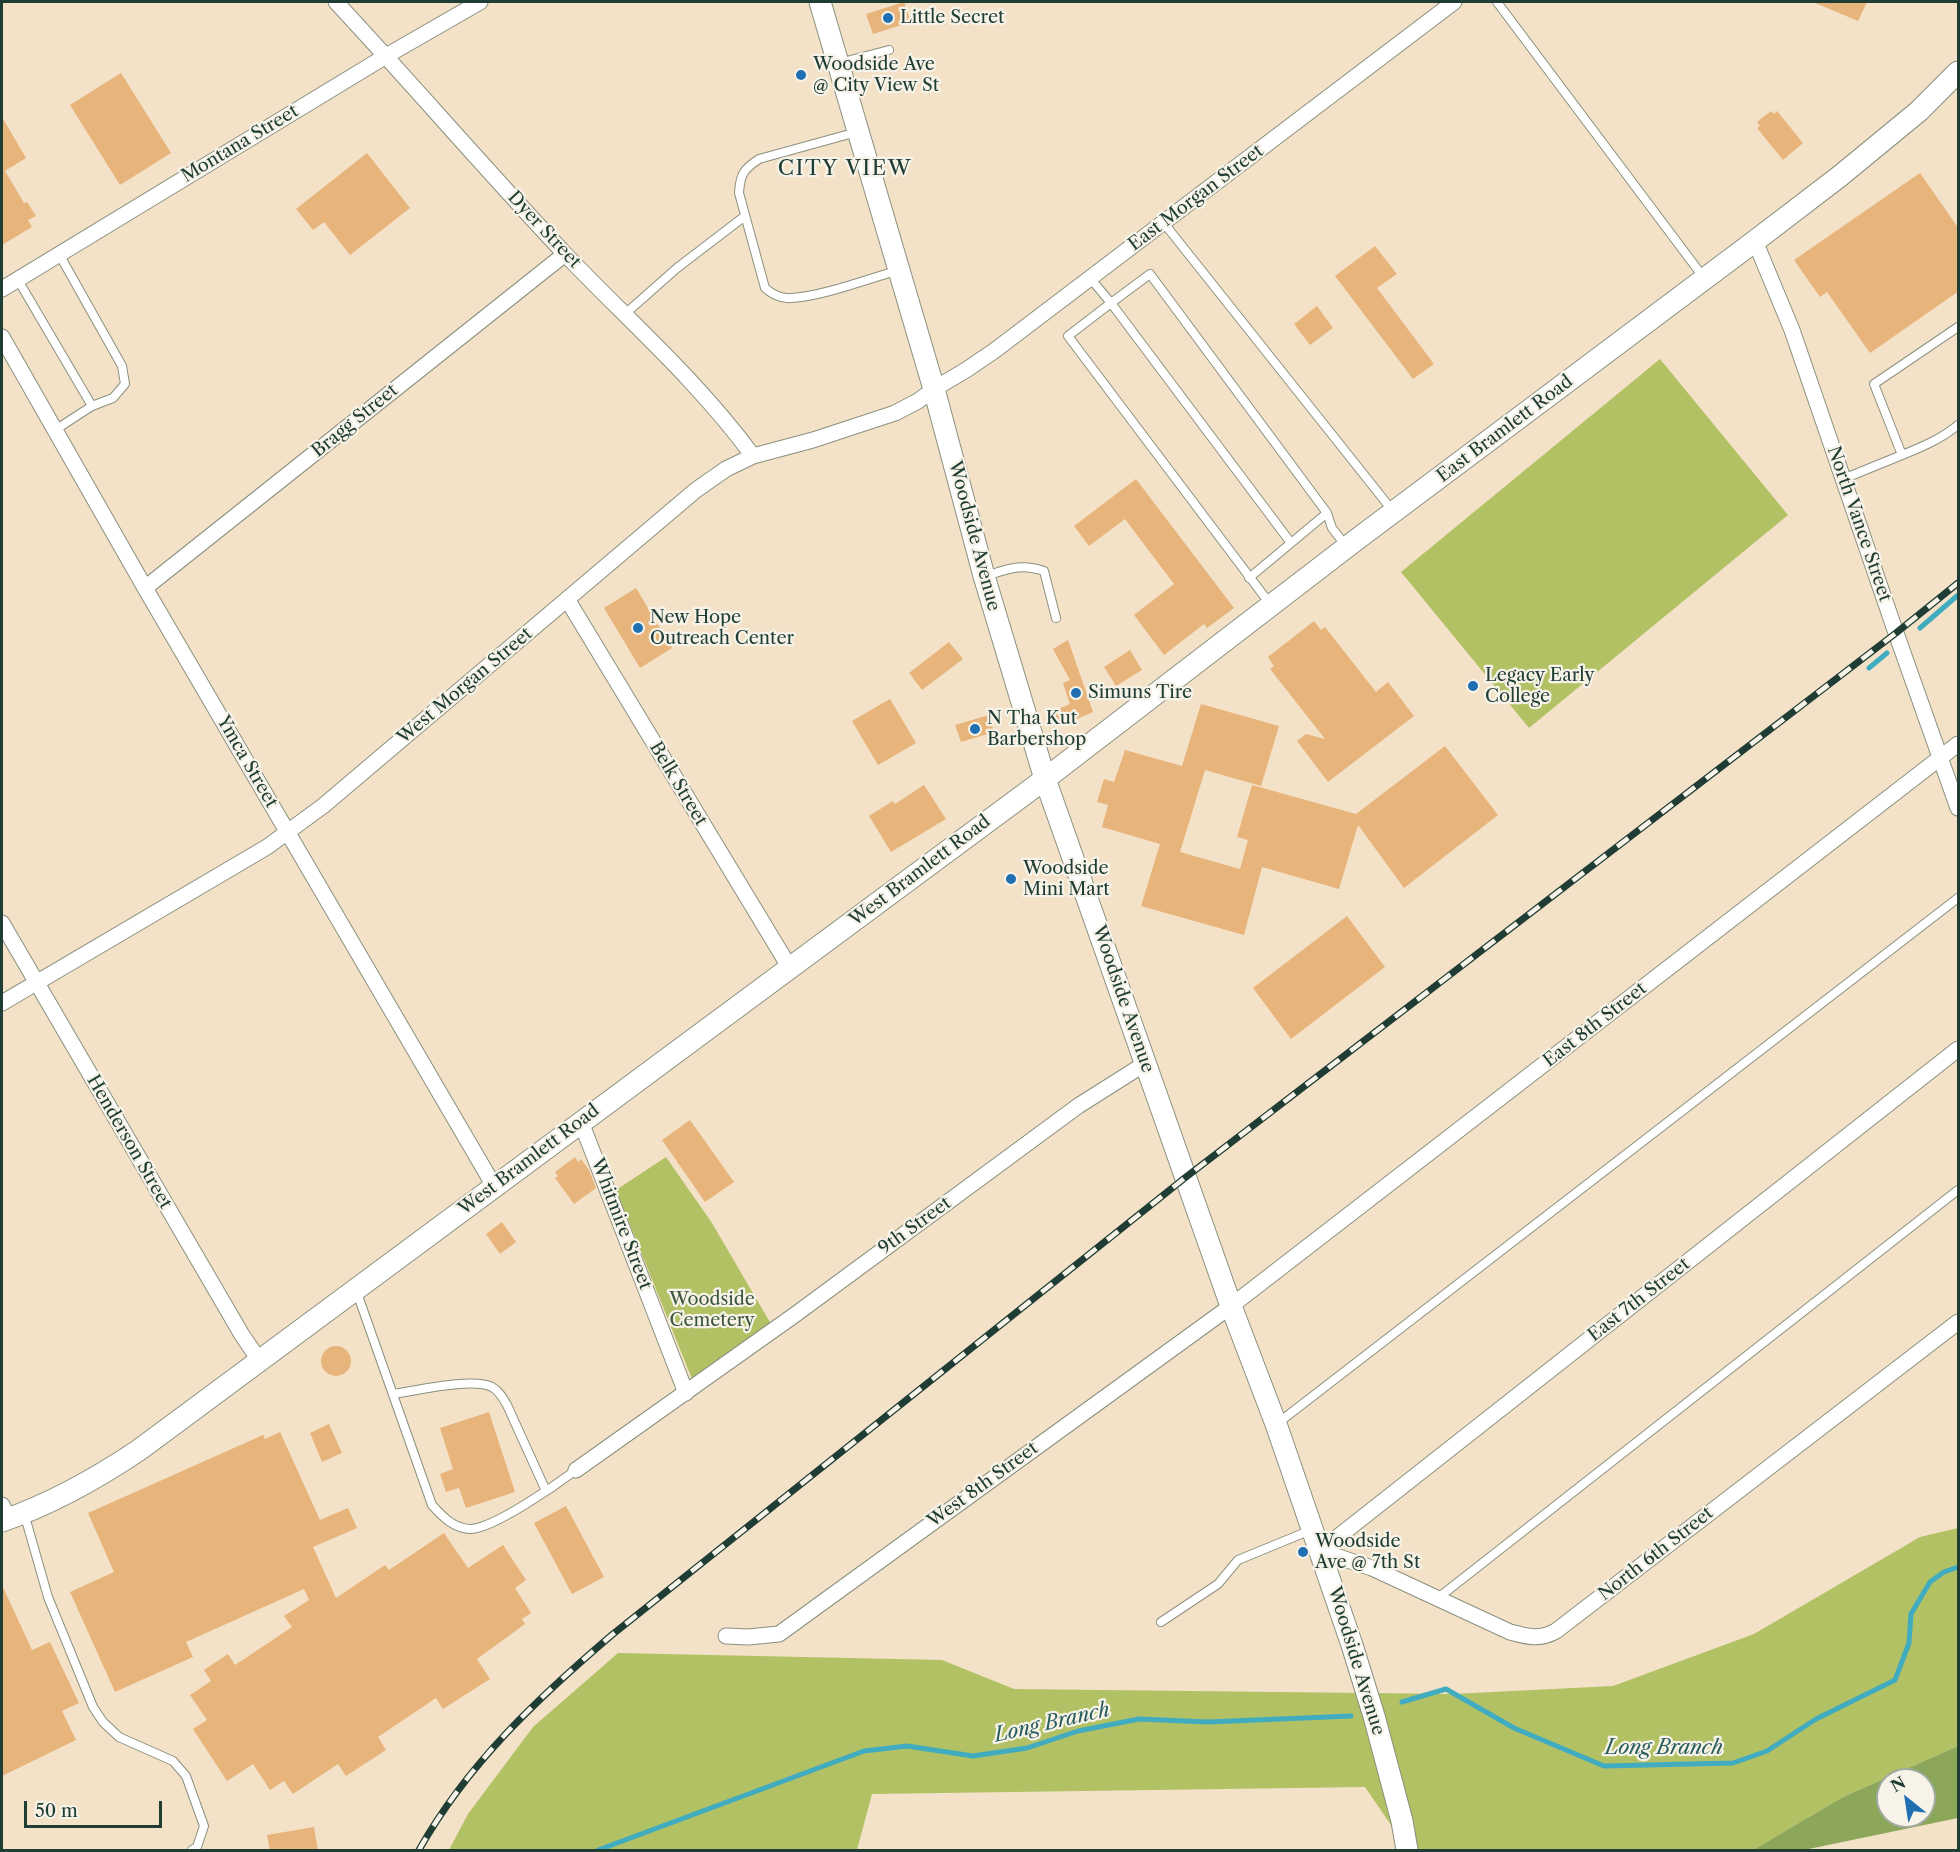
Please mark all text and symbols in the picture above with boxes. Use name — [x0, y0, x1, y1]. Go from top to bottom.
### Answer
place label: Little Secret — [900, 7, 1004, 29]
marker: Little Secret — [881, 11, 895, 25]
place label: Woodside Ave @ City View St — [813, 54, 939, 97]
marker: Woodside Ave @ City View St — [794, 68, 808, 82]
street label: Montana Street — [178, 101, 302, 187]
street label: East Morgan Street — [1124, 140, 1268, 256]
district label: CITY VIEW — [778, 156, 912, 182]
street label: Dyer Street — [503, 187, 585, 273]
street label: East Bramlett Road — [1433, 371, 1577, 487]
street label: Bragg Street — [308, 380, 402, 462]
street label: North Vance Street — [1822, 443, 1896, 605]
street label: Woodside Avenue — [944, 459, 1004, 613]
place label: New Hope Outreach Center — [650, 607, 794, 650]
marker: New Hope Outreach Center — [631, 621, 645, 635]
street label: West Morgan Street — [393, 623, 537, 749]
place label: Legacy Early College — [1485, 665, 1595, 708]
marker: Legacy Early College — [1466, 679, 1480, 693]
place label: Simuns Tire — [1088, 682, 1192, 704]
marker: Simuns Tire — [1069, 686, 1083, 700]
place label: N Tha Kut Barbershop — [987, 708, 1086, 750]
street label: Ymca Street — [212, 712, 282, 812]
marker: N Tha Kut Barbershop — [968, 722, 982, 736]
street label: Belk Street — [644, 738, 712, 830]
street label: West Bramlett Road — [845, 811, 995, 931]
place label: Woodside Mini Mart — [1023, 858, 1110, 900]
marker: Woodside Mini Mart — [1004, 872, 1018, 886]
street label: Woodside Avenue — [1088, 923, 1158, 1075]
street label: East 8th Street — [1539, 978, 1651, 1072]
street label: Henderson Street — [82, 1071, 176, 1213]
street label: West Bramlett Road — [454, 1100, 604, 1220]
street label: Whitmire Street — [586, 1155, 656, 1293]
street label: 9th Street — [875, 1193, 955, 1259]
street label: East 7th Street — [1584, 1254, 1694, 1346]
park label: Woodside Cemetery — [669, 1289, 755, 1332]
street label: West 8th Street — [924, 1438, 1042, 1532]
street label: North 6th Street — [1594, 1503, 1718, 1605]
place label: Woodside Ave @ 7th St — [1315, 1531, 1420, 1574]
marker: Woodside Ave @ 7th St — [1296, 1545, 1310, 1559]
street label: Woodside Avenue — [1323, 1584, 1389, 1738]
water label: Long Branch — [992, 1698, 1112, 1748]
water label: Long Branch — [1605, 1736, 1723, 1760]
north arrow — [1876, 1768, 1936, 1828]
text: N — [1887, 1772, 1909, 1796]
scale bar — [27, 1789, 165, 1827]
text: 50 m — [35, 1800, 78, 1822]

